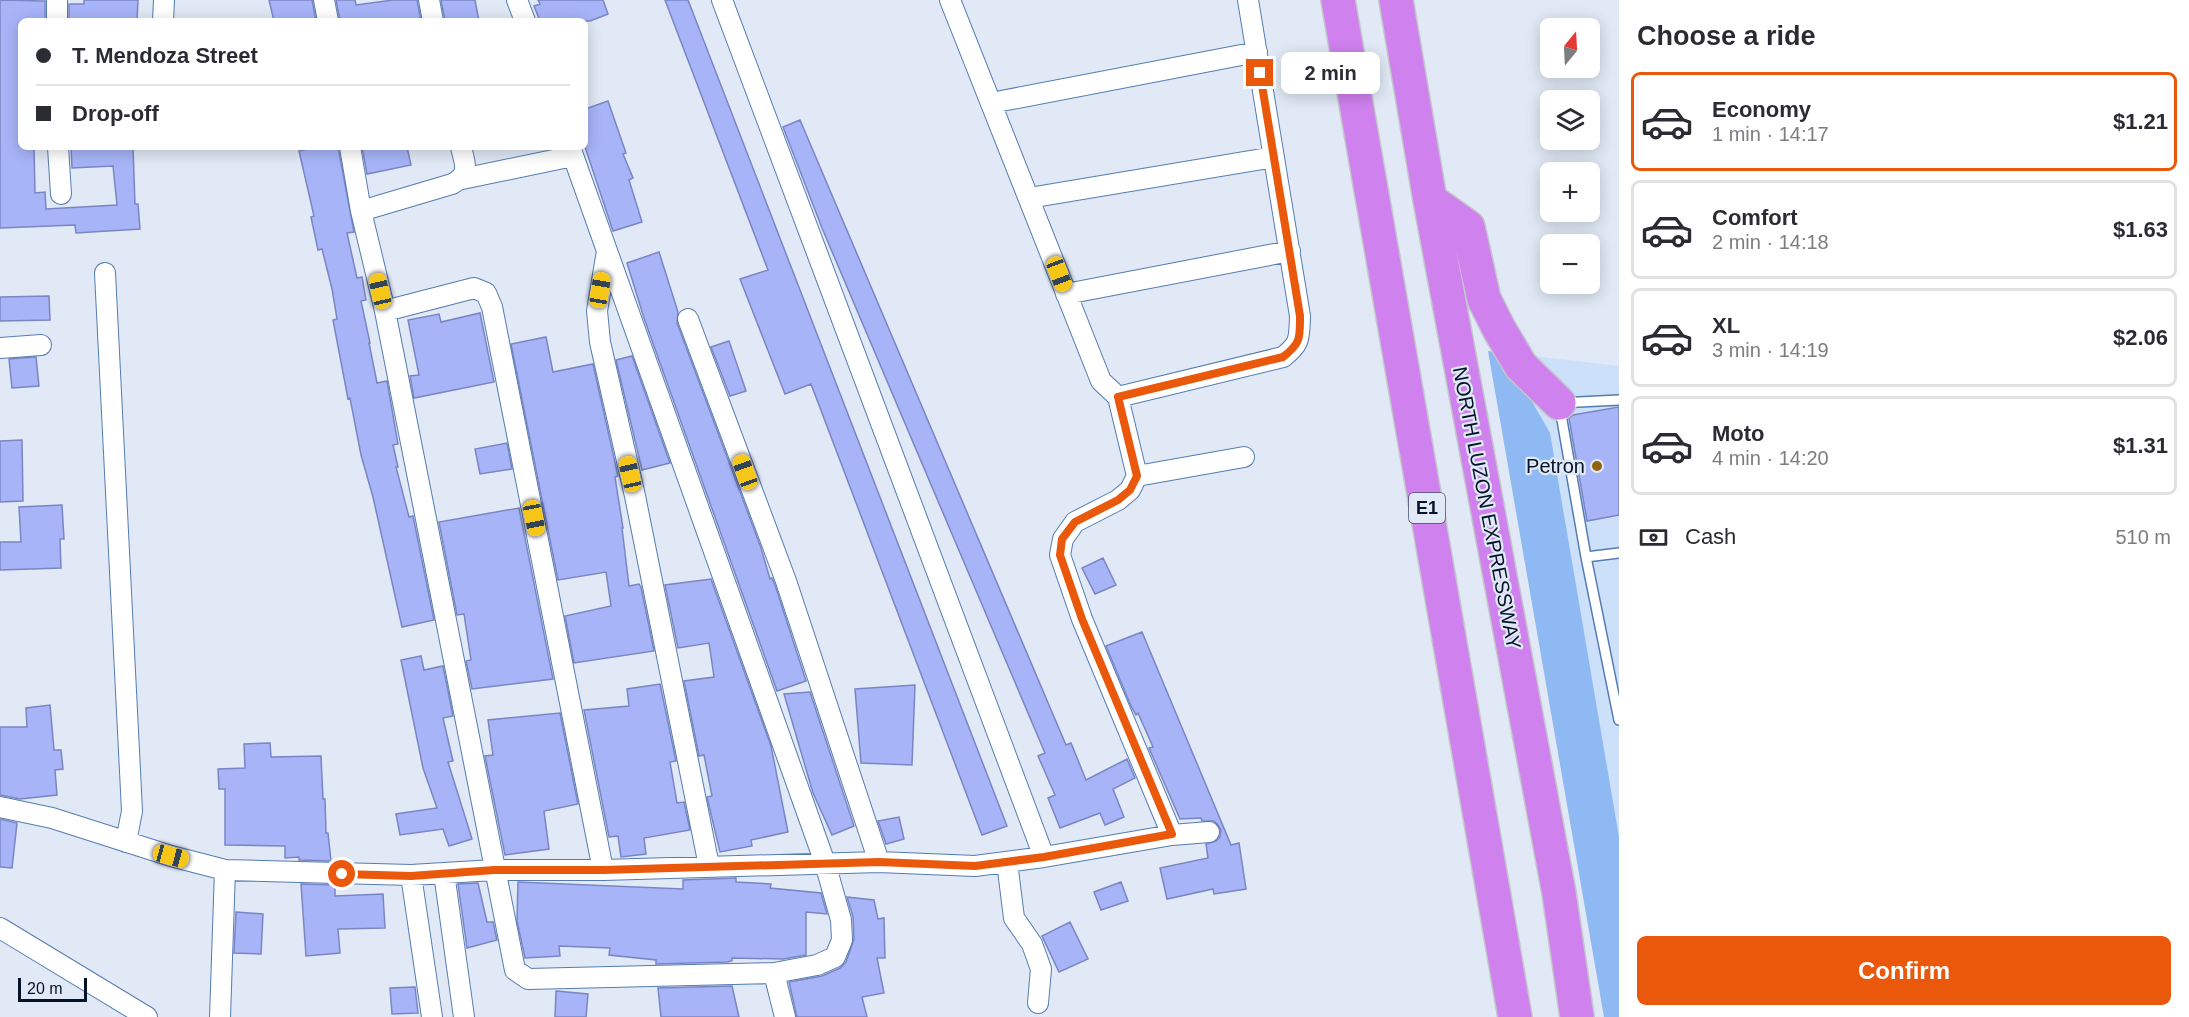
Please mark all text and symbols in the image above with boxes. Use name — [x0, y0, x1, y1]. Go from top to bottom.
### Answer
north arrow — [1540, 18, 1600, 78]
map controls — [1540, 18, 1600, 294]
text: Choose a ride — [1637, 21, 1816, 51]
text: T. Mendoza Street — [72, 43, 258, 68]
callout: 2 min — [1281, 52, 1380, 94]
route end — [1246, 59, 1273, 86]
text: 2 min — [1304, 62, 1357, 84]
button: layers — [1540, 90, 1600, 150]
icon: car — [1640, 95, 1694, 149]
text: Economy — [1712, 97, 1811, 122]
text: Drop-off — [72, 101, 159, 126]
text: $1.21 — [2113, 109, 2168, 134]
text: 1 min · 14:17 — [1712, 123, 1829, 145]
button: + — [1540, 162, 1600, 222]
icon: car — [1640, 203, 1694, 257]
text: Comfort — [1712, 205, 1798, 230]
text: $1.63 — [2113, 217, 2168, 242]
text: 2 min · 14:18 — [1712, 231, 1829, 253]
button: − — [1540, 234, 1600, 294]
car — [1044, 254, 1074, 294]
car — [367, 271, 393, 311]
car — [588, 271, 612, 309]
icon: car — [1640, 311, 1694, 365]
text: XL — [1712, 313, 1740, 338]
text: $2.06 — [2113, 325, 2168, 350]
text: 3 min · 14:19 — [1712, 339, 1829, 361]
street label: NORTH LUZON EXPRESSWAY — [1449, 365, 1525, 651]
icon: car — [1640, 419, 1694, 473]
text: Moto — [1712, 421, 1765, 446]
text: $1.31 — [2113, 433, 2168, 458]
text: 4 min · 14:20 — [1712, 447, 1829, 469]
car — [730, 452, 760, 492]
car — [617, 454, 643, 494]
place label: Petron — [1526, 455, 1585, 477]
marker: Petron — [1590, 459, 1604, 473]
road number: E1 — [1409, 493, 1445, 523]
car — [522, 499, 546, 537]
icon: cash — [1637, 521, 1670, 554]
text: Cash — [1685, 524, 1736, 549]
text: 510 m — [2115, 526, 2171, 548]
car — [151, 843, 191, 869]
route start — [328, 860, 355, 887]
button: Confirm — [1637, 936, 2171, 1005]
scale bar — [18, 975, 87, 1002]
text: 20 m — [27, 980, 63, 997]

